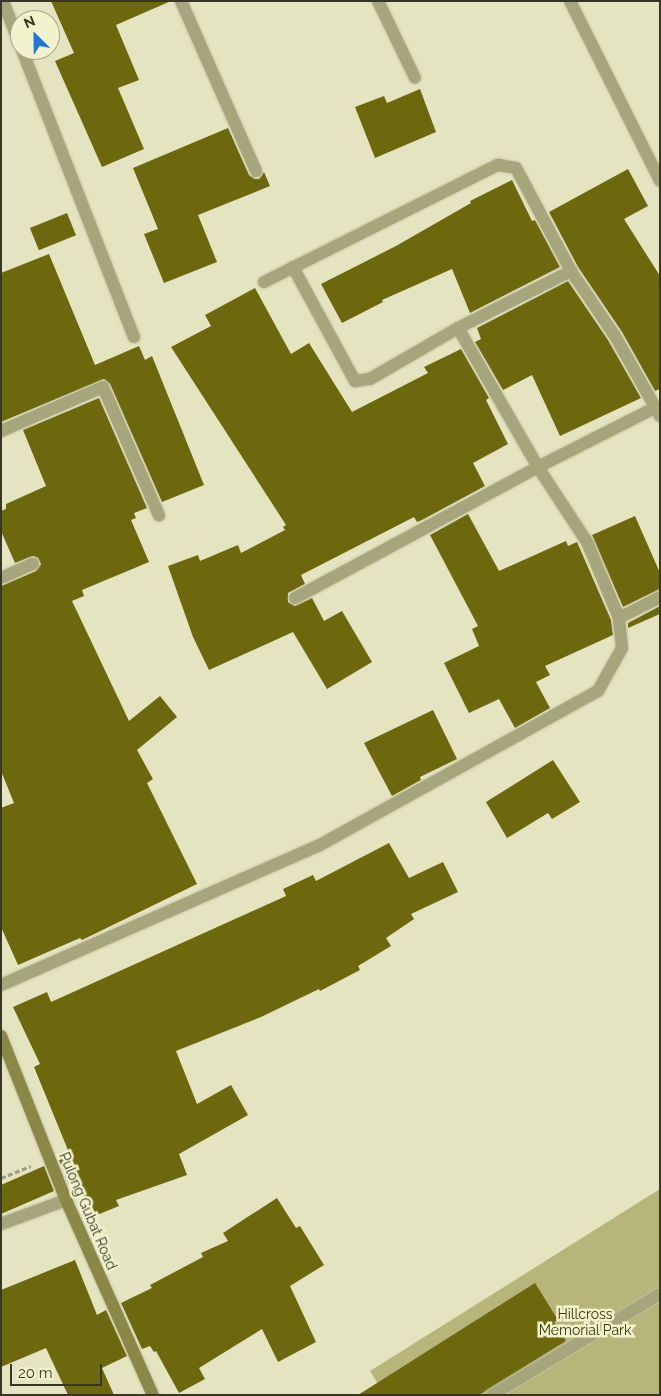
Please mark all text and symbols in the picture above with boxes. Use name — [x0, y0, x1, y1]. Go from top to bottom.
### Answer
north arrow — [10, 10, 60, 60]
text: N — [21, 13, 38, 32]
street label: Pulong Gubat Road — [56, 1150, 120, 1272]
park label: Hillcross Memorial Park — [538, 1306, 632, 1338]
scale bar — [12, 1354, 105, 1386]
text: 20 m — [18, 1364, 53, 1382]

